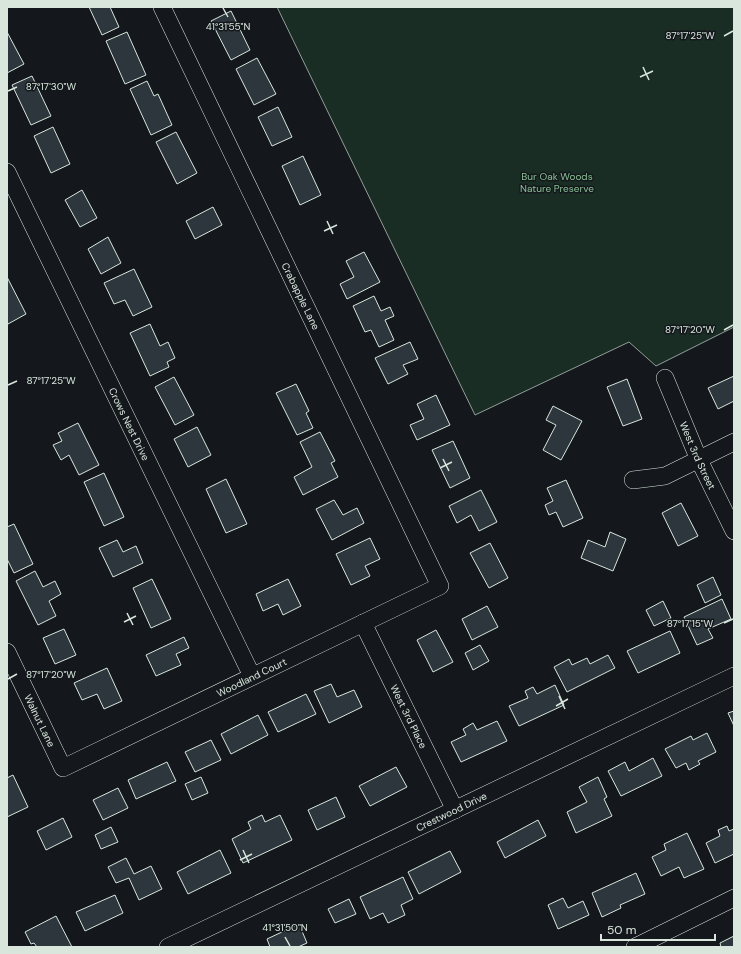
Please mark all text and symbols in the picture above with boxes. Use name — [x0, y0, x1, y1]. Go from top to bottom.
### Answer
text: 41°31'55"N — [206, 20, 250, 33]
text: 87°17'25"W — [665, 29, 715, 42]
text: 87°17'30"W — [26, 80, 76, 93]
park label: Bur Oak Woods Nature Preserve — [520, 170, 594, 195]
street label: Crabapple Lane — [279, 260, 323, 332]
text: 87°17'20"W — [665, 323, 715, 336]
text: 87°17'25"W — [26, 374, 76, 387]
street label: Crows Nest Drive — [106, 385, 152, 463]
street label: West 3rd Street — [677, 420, 718, 492]
text: 87°17'15"W — [667, 617, 714, 630]
street label: Woodland Court — [214, 655, 289, 700]
text: 87°17'20"W — [26, 668, 76, 681]
street label: West 3rd Place — [387, 682, 430, 751]
street label: Walnut Lane — [21, 692, 58, 749]
street label: Crestwood Drive — [414, 789, 489, 834]
scale bar — [601, 916, 715, 942]
text: 41°31'50"N — [262, 921, 308, 934]
text: 50 m — [607, 922, 636, 938]

